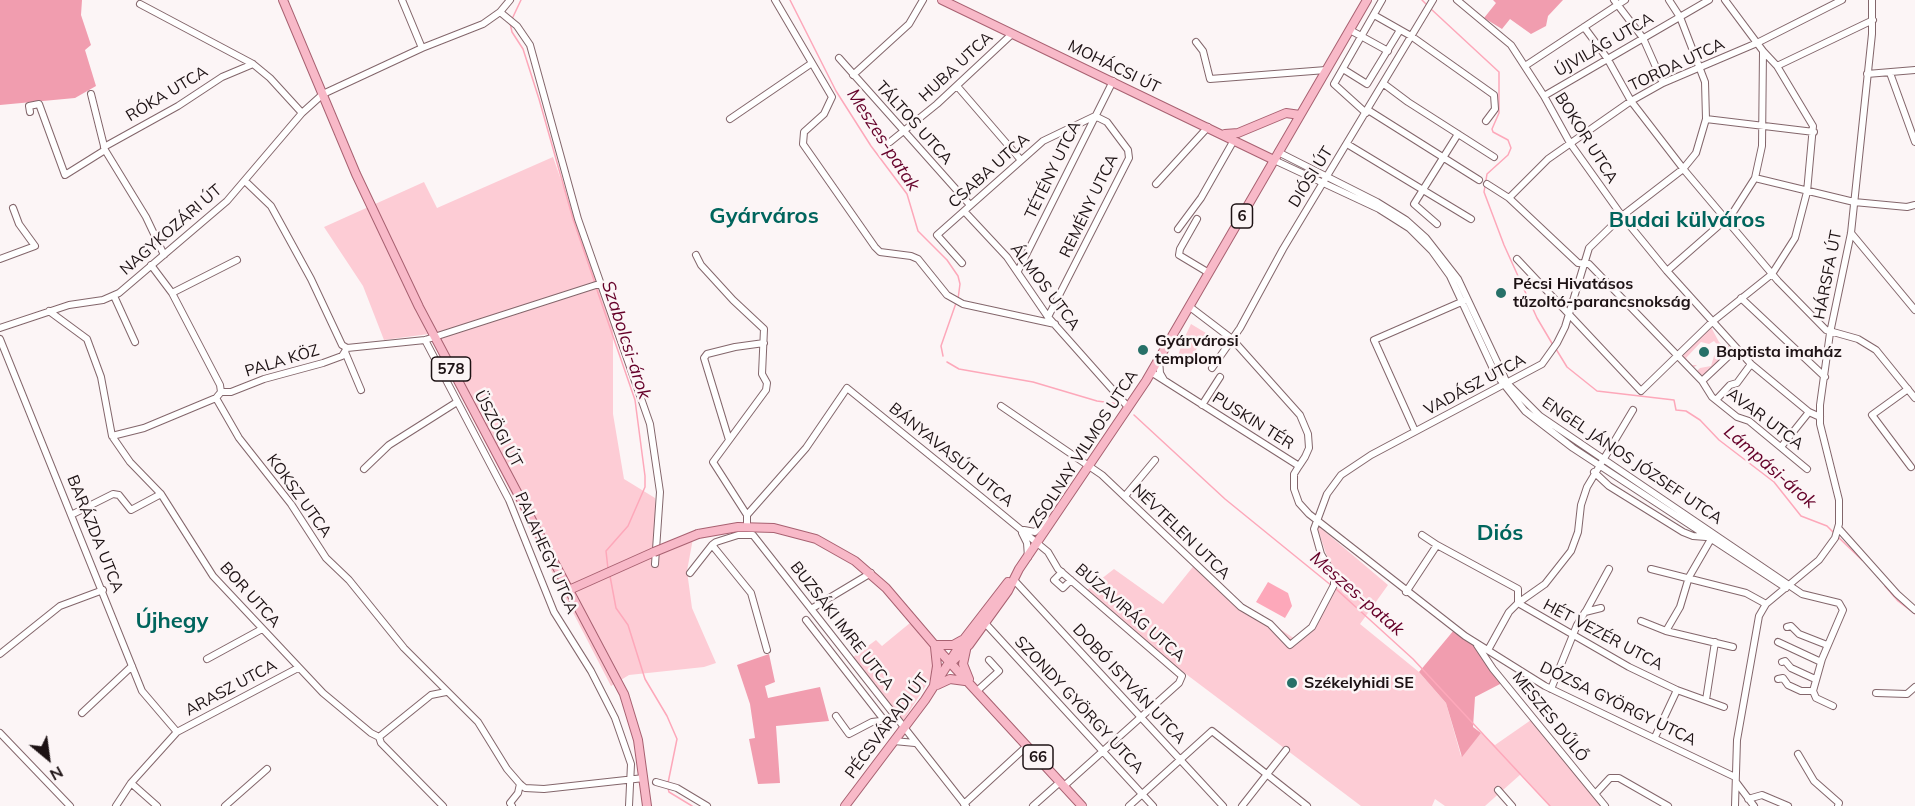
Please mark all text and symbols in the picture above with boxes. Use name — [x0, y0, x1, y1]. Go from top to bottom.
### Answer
street label: ÚJVILÁG UTCA — [1551, 9, 1657, 81]
street label: HUBA UTCA — [915, 28, 997, 106]
street label: TORDA UTCA — [1626, 35, 1728, 95]
street label: MOHÁCSI ÚT — [1065, 36, 1163, 98]
street label: RÓKA UTCA — [123, 62, 211, 126]
street label: TÁLTOS UTCA — [872, 77, 956, 169]
water label: Meszes-patak — [842, 85, 924, 195]
street label: BOKOR UTCA — [1550, 89, 1622, 187]
street label: TÉTÉNY UTCA — [1021, 118, 1085, 222]
street label: CSABA UTCA — [945, 130, 1033, 212]
street label: DIÓSI ÚT — [1285, 143, 1337, 211]
street label: REMÉNY UTCA — [1056, 151, 1122, 261]
street label: NAGYKOZÁRI ÚT — [116, 181, 226, 279]
district label: Gyárváros — [709, 203, 819, 229]
road number: 6 — [1232, 204, 1252, 228]
district label: Budai külváros — [1609, 207, 1765, 233]
street label: HÁRSFA ÚT — [1810, 229, 1846, 321]
street label: ÁLMOS UTCA — [1006, 240, 1084, 334]
place label: Pécsi Hivatásos tűzoltó-parancsnokság — [1513, 274, 1691, 312]
water label: Szabolcsi-árok — [597, 278, 655, 402]
marker: Pécsi Hivatásos tűzoltó-parancsnokság — [1494, 286, 1508, 300]
place label: Gyárvárosi templom — [1155, 331, 1239, 369]
street label: PALA KÖZ — [243, 341, 321, 381]
place label: Baptista imaház — [1716, 342, 1842, 362]
marker: Gyárvárosi templom — [1136, 343, 1150, 357]
marker: Baptista imaház — [1697, 345, 1711, 359]
street label: VADÁSZ UTCA — [1421, 350, 1529, 420]
road number: 578 — [432, 357, 470, 381]
street label: ZSOLNAY VILMOS UTCA — [1026, 366, 1142, 532]
street label: AVAR UTCA — [1723, 384, 1807, 454]
street label: ÜSZÖGI ÚT — [470, 387, 526, 471]
street label: PUSKIN TÉR — [1209, 388, 1297, 454]
street label: ENGEL JÁNOS JÓZSEF UTCA — [1538, 393, 1726, 529]
street label: BÁNYAVASÚT UTCA — [885, 399, 1017, 511]
water label: Lámpási-árok — [1719, 421, 1821, 513]
street label: KOKSZ UTCA — [262, 451, 336, 541]
street label: BARÁZDA UTCA — [63, 472, 127, 596]
street label: NÉVTELEN UTCA — [1128, 480, 1234, 584]
street label: PALAHEGY UTCA — [511, 489, 581, 617]
district label: Diós — [1477, 520, 1523, 546]
water label: Meszes-patak — [1306, 547, 1408, 641]
street label: BOR UTCA — [216, 558, 284, 632]
street label: BUZSÁKI IMRE UTCA — [786, 558, 898, 694]
street label: BÚZAVIRÁG UTCA — [1071, 560, 1189, 666]
street label: HÉT VEZÉR UTCA — [1540, 595, 1666, 675]
district label: Újhegy — [136, 608, 208, 634]
street label: DOBÓ ISTVÁN UTCA — [1069, 620, 1189, 748]
street label: SZONDY GYÖRGY UTCA — [1010, 632, 1148, 778]
street label: ARASZ UTCA — [182, 656, 280, 720]
street label: DÓZSA GYÖRGY UTCA — [1537, 658, 1699, 750]
street label: MESZES DŰLŐ — [1508, 668, 1592, 766]
street label: PÉCSVÁRADI ÚT — [841, 670, 933, 782]
place label: Székelyhidi SE — [1304, 673, 1414, 693]
marker: Székelyhidi SE — [1285, 676, 1299, 690]
north arrow — [18, 728, 78, 788]
road number: 66 — [1023, 745, 1053, 769]
text: N — [47, 762, 67, 785]

